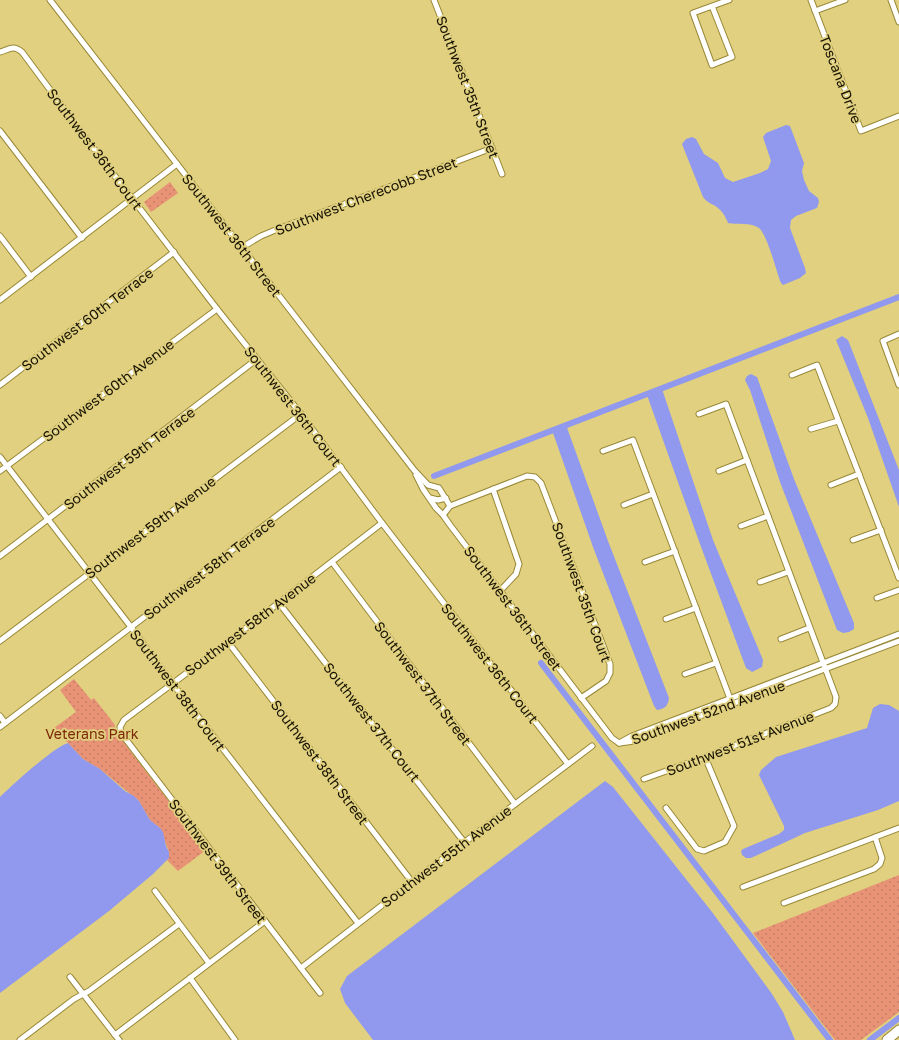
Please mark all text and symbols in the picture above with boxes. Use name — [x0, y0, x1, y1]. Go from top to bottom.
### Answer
street label: Southwest 35th Street — [433, 13, 503, 161]
street label: Toscana Drive — [816, 32, 866, 126]
street label: Southwest 36th Court — [44, 85, 146, 213]
street label: Southwest Cherecobb Street — [273, 153, 459, 239]
street label: Southwest 36th Street — [179, 170, 285, 300]
street label: Southwest 60th Terrace — [18, 264, 156, 374]
street label: Southwest 60th Avenue — [39, 335, 177, 445]
street label: Southwest 36th Court — [241, 343, 345, 469]
street label: Southwest 59th Terrace — [60, 403, 198, 513]
street label: Southwest 59th Avenue — [81, 472, 219, 582]
street label: Southwest 58th Terrace — [140, 513, 278, 623]
street label: Southwest 35th Court — [549, 520, 615, 664]
street label: Southwest 36th Street — [461, 542, 565, 674]
street label: Southwest 58th Avenue — [181, 569, 319, 679]
street label: Southwest 36th Court — [438, 600, 542, 726]
street label: Southwest 37th Street — [371, 618, 475, 748]
street label: Southwest 38th Court — [127, 626, 229, 754]
street label: Southwest 37th Court — [320, 659, 424, 785]
street label: Southwest 52nd Avenue — [629, 676, 787, 748]
street label: Southwest 38th Street — [268, 696, 372, 828]
street label: Southwest 51st Avenue — [664, 707, 816, 779]
park label: Veterans Park — [45, 725, 139, 742]
street label: Southwest 39th Street — [166, 795, 270, 927]
street label: Southwest 55th Avenue — [377, 801, 515, 911]

